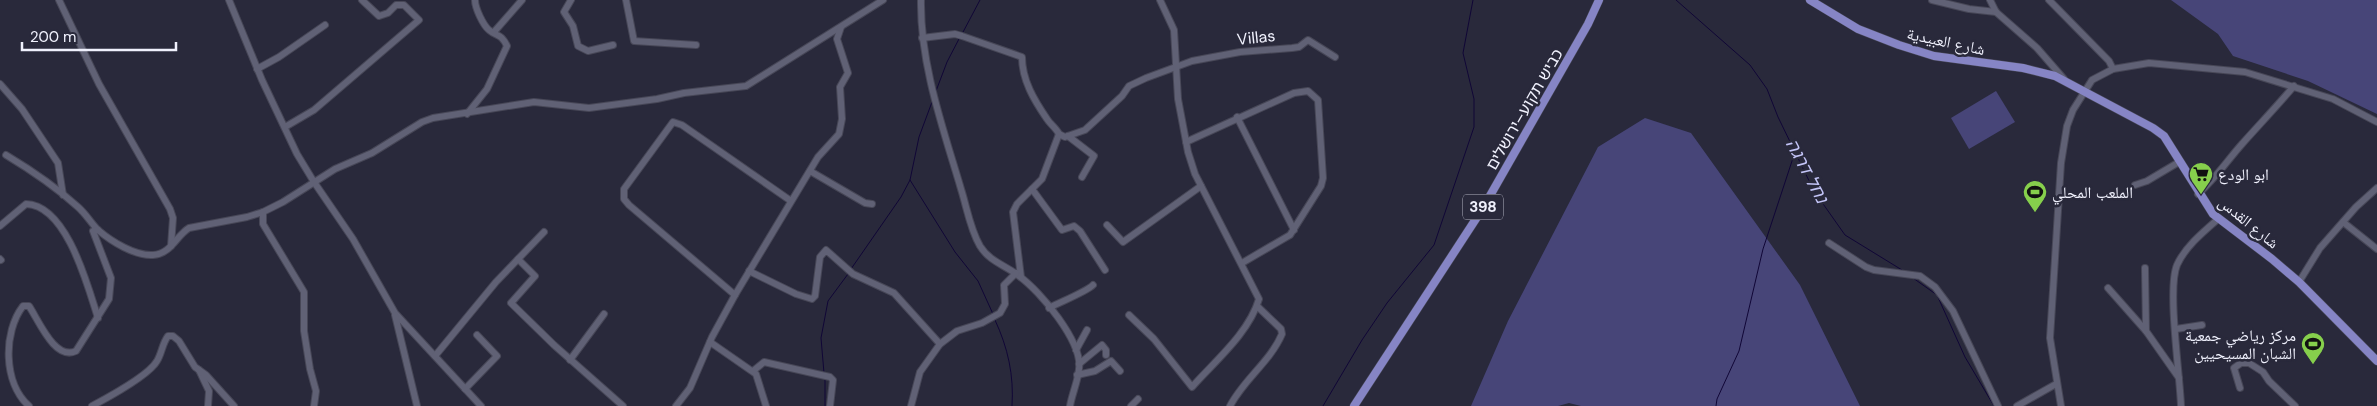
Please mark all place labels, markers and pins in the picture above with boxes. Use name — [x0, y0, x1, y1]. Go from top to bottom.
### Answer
supermarket icon: ابو الودع — [2188, 161, 2214, 195]
place label: ابو الودع — [2218, 164, 2269, 185]
sports icon: الملعب المحلي — [2022, 179, 2048, 213]
place label: الملعب المحلي — [2052, 182, 2133, 205]
place label: مركز رياضي جمعية الشبان المسيحيين — [2185, 325, 2296, 364]
sports icon: مركز رياضي جمعية الشبان المسيحيين — [2300, 331, 2326, 365]

